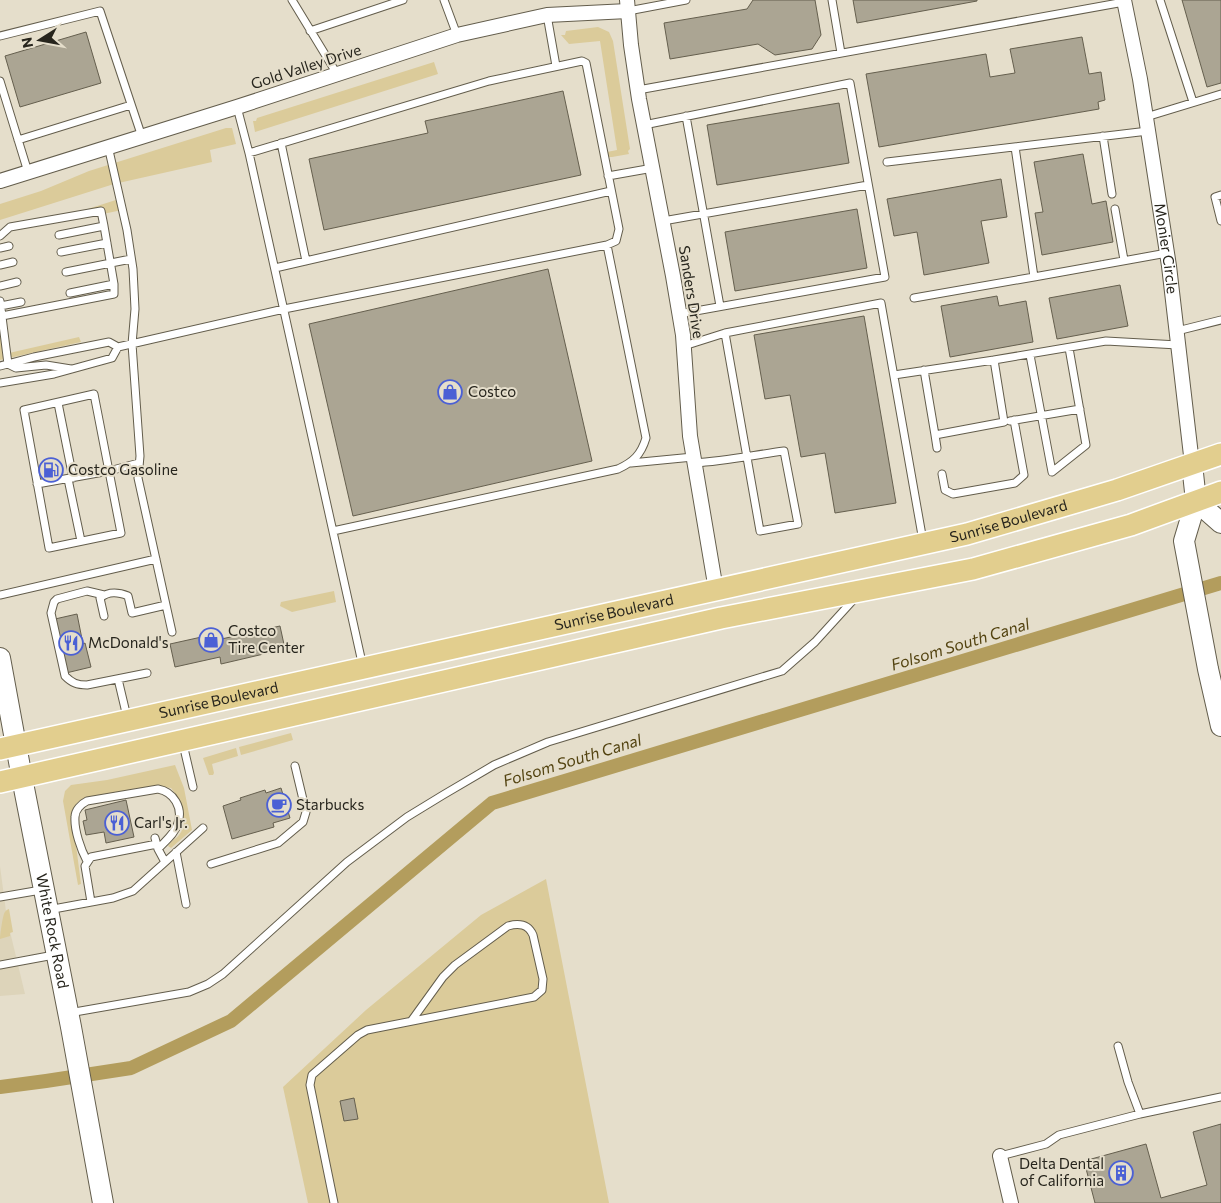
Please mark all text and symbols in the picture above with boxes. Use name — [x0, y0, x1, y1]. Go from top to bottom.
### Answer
north arrow — [15, 15, 65, 65]
text: N — [17, 36, 36, 49]
street label: Gold Valley Drive — [248, 40, 363, 92]
street label: Monier Circle — [1151, 202, 1182, 295]
street label: Sanders Drive — [676, 244, 708, 339]
shop icon: Costco — [437, 379, 463, 405]
place label: Costco — [468, 382, 516, 400]
fuel station icon: Costco Gasoline — [38, 457, 64, 483]
place label: Costco Gasoline — [68, 460, 178, 478]
street label: Sunrise Boulevard — [948, 495, 1069, 546]
street label: Sunrise Boulevard — [552, 590, 675, 633]
water label: Folsom South Canal — [888, 613, 1032, 674]
place label: Costco Tire Center — [228, 621, 305, 656]
shop icon: Costco Tire Center — [198, 627, 224, 653]
restaurant icon: McDonald's — [58, 630, 84, 656]
place label: McDonald's — [88, 633, 169, 651]
street label: Sunrise Boulevard — [157, 677, 280, 721]
water label: Folsom South Canal — [500, 729, 644, 790]
cafe icon: Starbucks — [266, 792, 292, 818]
place label: Starbucks — [296, 795, 364, 813]
restaurant icon: Carl's Jr. — [104, 810, 130, 836]
place label: Carl's Jr. — [134, 813, 188, 831]
street label: White Rock Road — [33, 872, 73, 990]
place label: Delta Dental of California — [1019, 1154, 1104, 1189]
building icon: Delta Dental of California — [1108, 1160, 1134, 1186]

